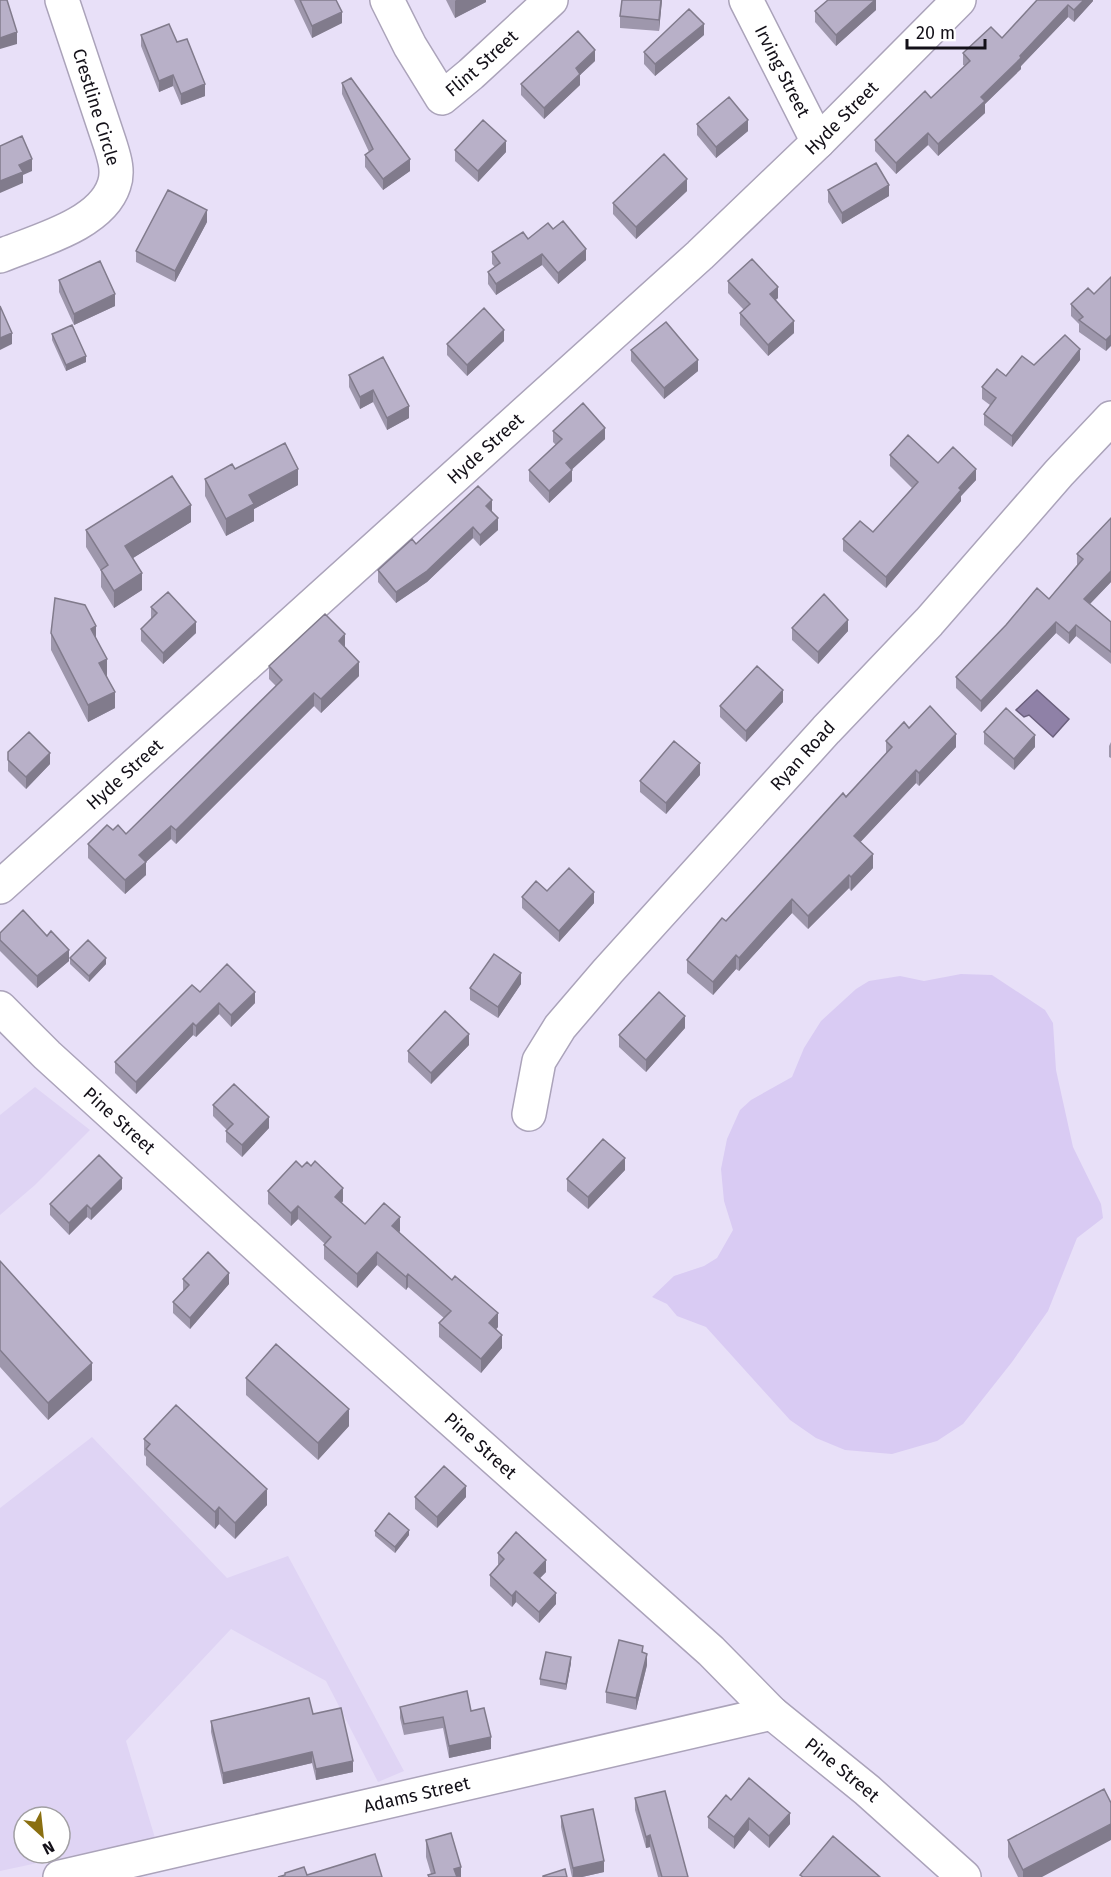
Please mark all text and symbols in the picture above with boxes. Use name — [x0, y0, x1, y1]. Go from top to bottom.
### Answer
scale bar — [907, 12, 985, 50]
street label: Irving Street — [750, 22, 815, 121]
text: 20 m — [916, 22, 955, 44]
street label: Flint Street — [441, 25, 523, 102]
street label: Crestline Circle — [68, 46, 124, 168]
street label: Hyde Street — [800, 76, 883, 160]
street label: Hyde Street — [443, 408, 529, 489]
street label: Ryan Road — [766, 716, 840, 795]
street label: Hyde Street — [82, 734, 168, 815]
street label: Pine Street — [79, 1082, 160, 1159]
street label: Pine Street — [440, 1408, 521, 1484]
street label: Pine Street — [800, 1733, 884, 1807]
street label: Adams Street — [361, 1772, 472, 1818]
north arrow — [12, 1805, 72, 1865]
text: N — [40, 1837, 58, 1859]

